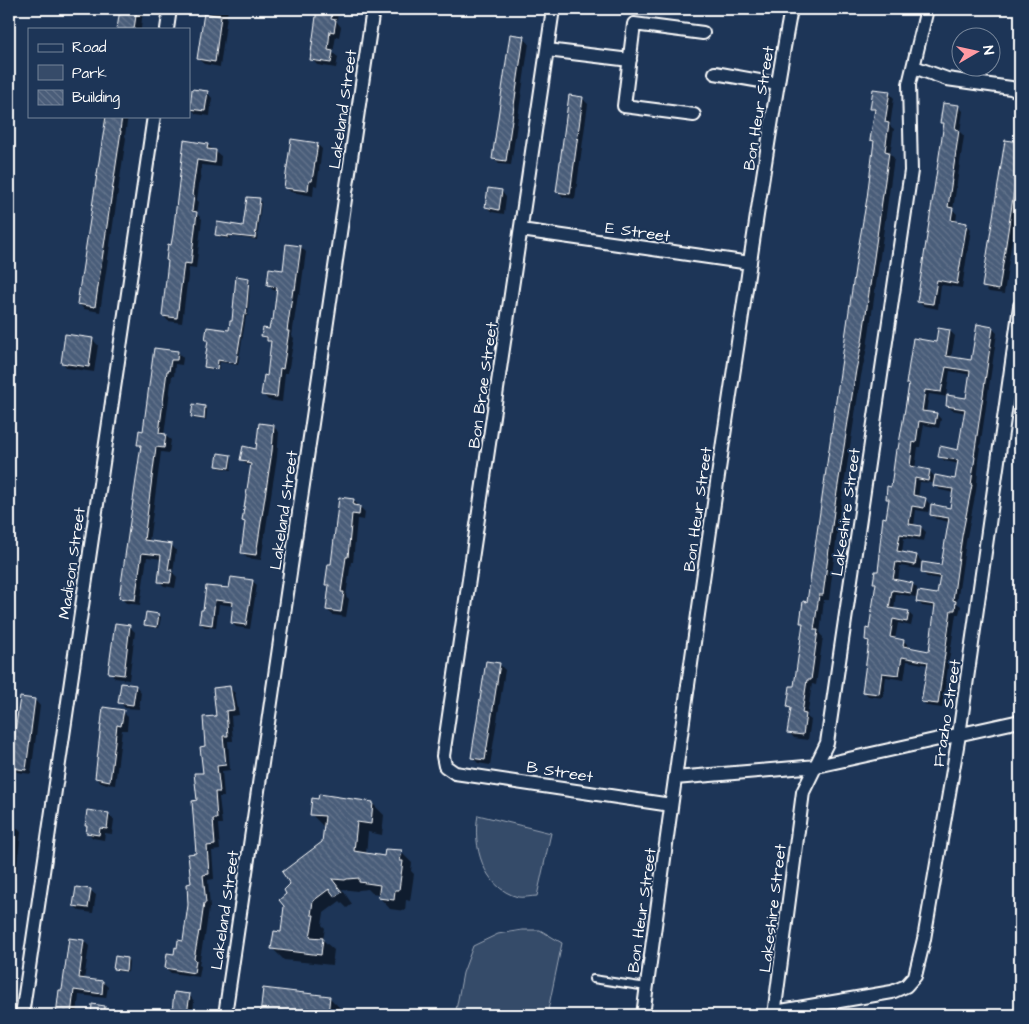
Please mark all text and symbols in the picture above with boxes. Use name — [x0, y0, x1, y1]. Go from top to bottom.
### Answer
legend — [28, 28, 190, 118]
north arrow — [952, 28, 1002, 78]
text: Road — [72, 37, 107, 58]
street label: Bon Heur Street — [738, 44, 780, 172]
text: N — [977, 44, 998, 56]
street label: Lakeland Street — [324, 48, 362, 170]
text: Park — [72, 63, 107, 84]
text: Building — [72, 87, 120, 109]
street label: E Street — [604, 217, 672, 247]
street label: Bon Brae Street — [463, 320, 503, 450]
street label: Bon Heur Street — [678, 445, 718, 573]
street label: Lakeshire Street — [826, 446, 866, 578]
street label: Lakeland Street — [265, 449, 303, 571]
street label: Madison Street — [53, 505, 91, 621]
street label: Frazho Street — [928, 657, 966, 769]
street label: B Street — [525, 756, 595, 788]
street label: Lakeshire Street — [754, 842, 792, 974]
street label: Bon Heur Street — [622, 846, 662, 974]
street label: Lakeland Street — [206, 849, 244, 971]

